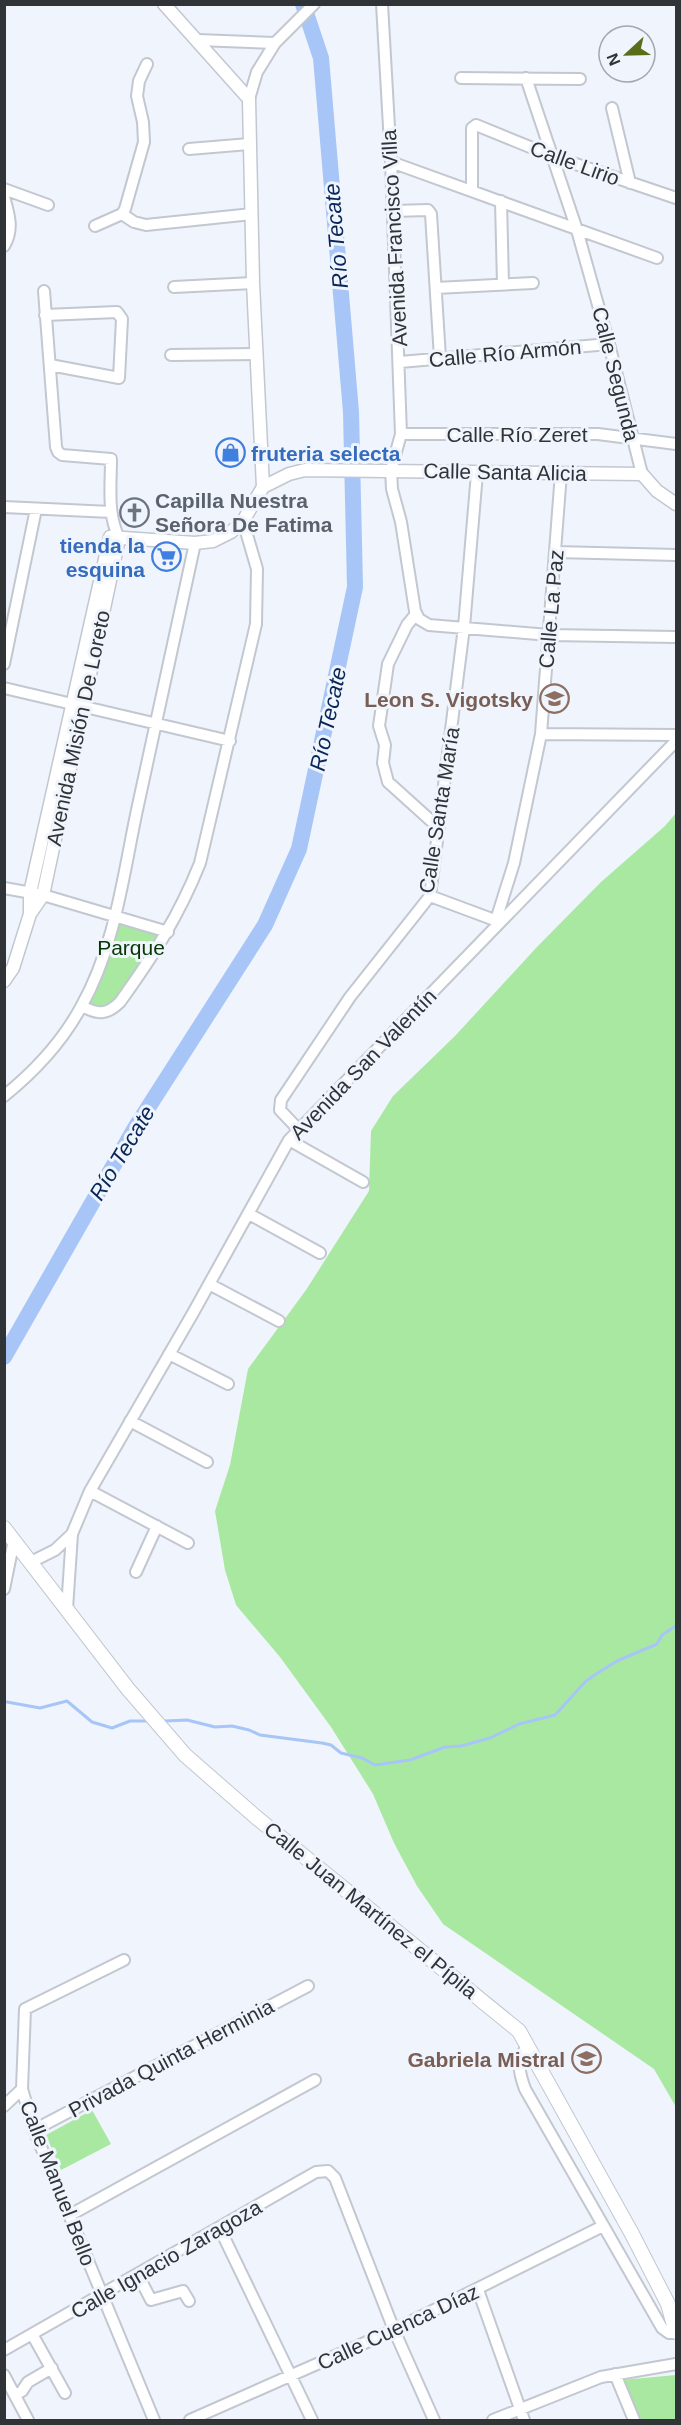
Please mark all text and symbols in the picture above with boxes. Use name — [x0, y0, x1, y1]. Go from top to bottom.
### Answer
north arrow — [597, 24, 657, 84]
text: N — [604, 51, 624, 68]
street label: Avenida Francisco Villa — [377, 128, 411, 347]
street label: Calle Lirio — [527, 136, 623, 190]
water label: Río Tecate — [319, 182, 353, 290]
street label: Calle Segunda — [588, 304, 644, 444]
street label: Calle Río Armón — [428, 335, 582, 371]
street label: Calle Río Zeret — [446, 423, 588, 446]
shop icon: fruteria selecta — [214, 437, 246, 469]
place label: fruteria selecta — [251, 442, 401, 465]
street label: Calle Santa Alicia — [423, 459, 587, 485]
place label: Capilla Nuestra Señora De Fatima — [155, 489, 333, 536]
church icon: Capilla Nuestra Señora De Fatima — [118, 496, 150, 528]
place label: tienda la esquina — [60, 534, 145, 581]
supermarket icon: tienda la esquina — [150, 541, 182, 573]
street label: Calle La Paz — [534, 549, 568, 669]
street label: Avenida Misión De Loreto — [42, 608, 114, 848]
water label: Río Tecate — [305, 665, 351, 773]
school or university icon: Leon S. Vigotsky — [538, 683, 570, 715]
place label: Leon S. Vigotsky — [364, 688, 533, 711]
street label: Calle Santa María — [414, 725, 464, 895]
park label: Parque — [97, 936, 165, 959]
street label: Avenida San Valentín — [285, 984, 441, 1144]
water label: Río Tecate — [84, 1101, 160, 1205]
street label: Calle Juan Martínez el Pípila — [260, 1817, 482, 2003]
street label: Privada Quinta Herminia — [65, 1994, 278, 2122]
school or university icon: Gabriela Mistral — [570, 2043, 602, 2075]
place label: Gabriela Mistral — [407, 2048, 565, 2071]
street label: Calle Manuel Bello — [16, 2097, 100, 2269]
street label: Calle Ignacio Zaragoza — [67, 2195, 266, 2323]
street label: Calle Cuenca Díaz — [314, 2280, 482, 2374]

